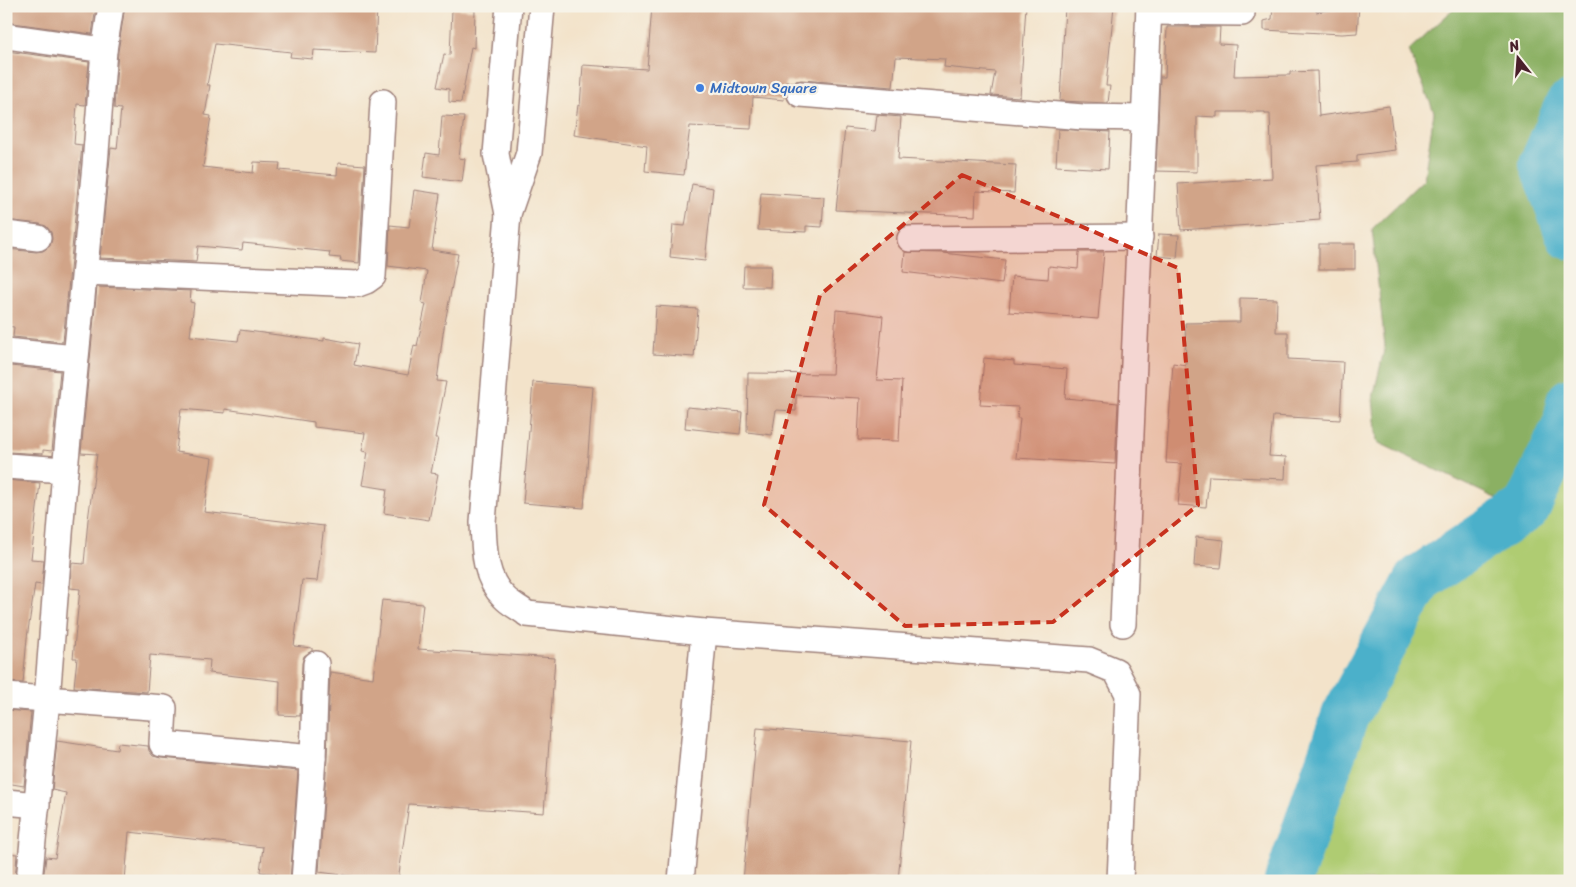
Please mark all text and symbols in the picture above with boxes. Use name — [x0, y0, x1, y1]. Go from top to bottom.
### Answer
north arrow — [1494, 32, 1544, 82]
text: N — [1505, 33, 1523, 60]
place label: Midtown Square — [710, 75, 817, 101]
marker: Midtown Square — [694, 82, 706, 94]

